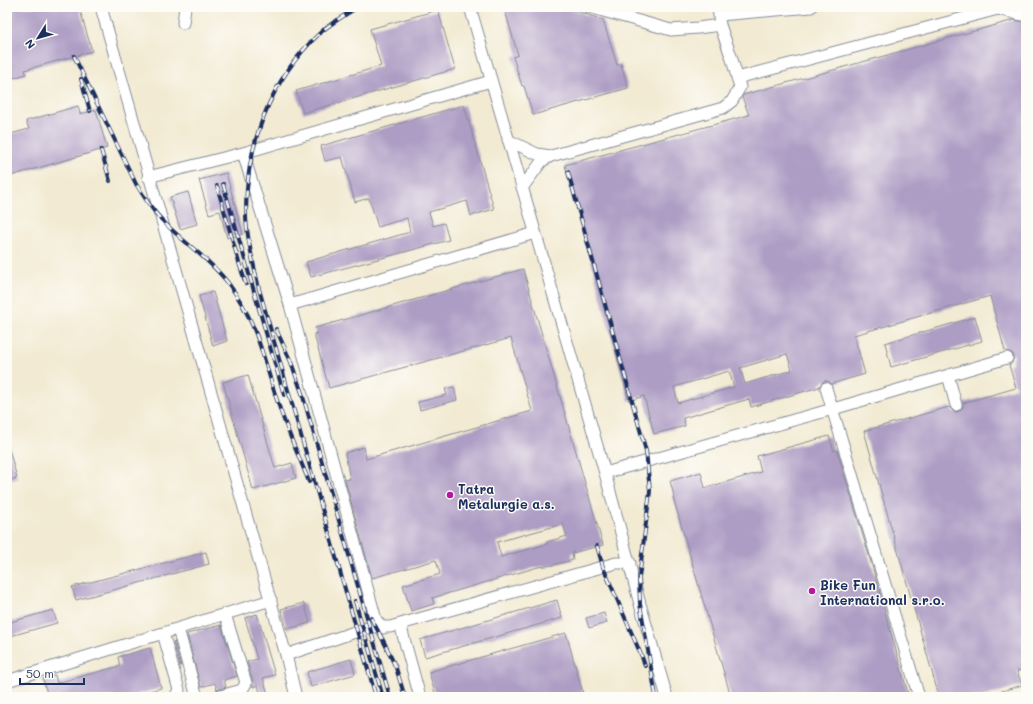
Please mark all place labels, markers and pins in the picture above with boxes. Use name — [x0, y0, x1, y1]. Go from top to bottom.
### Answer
place label: Tatra Metalurgie a.s. — [458, 480, 555, 512]
marker: Tatra Metalurgie a.s. — [445, 490, 455, 500]
place label: Bike Fun International s.r.o. — [820, 576, 945, 608]
marker: Bike Fun International s.r.o. — [807, 586, 817, 596]

